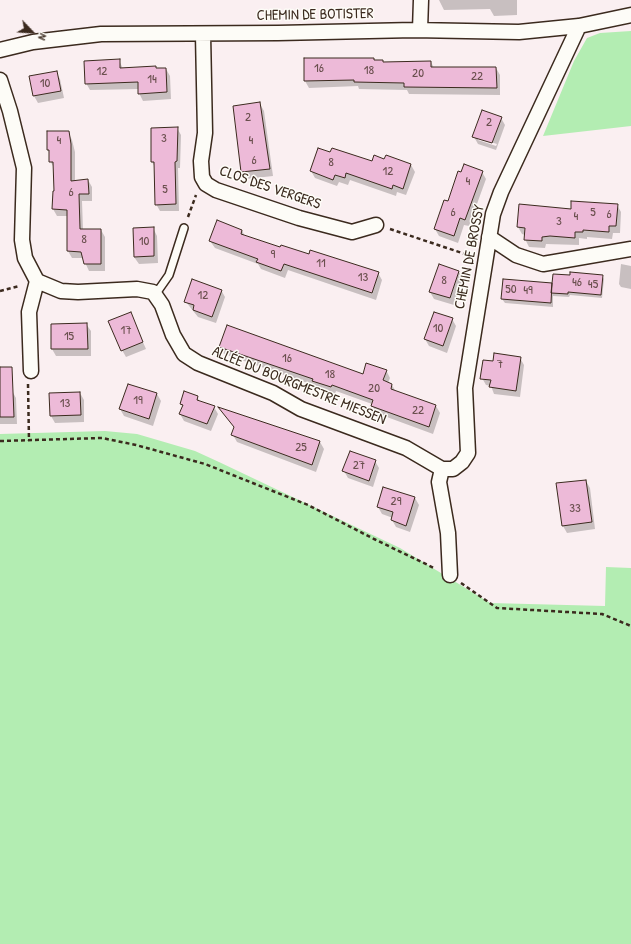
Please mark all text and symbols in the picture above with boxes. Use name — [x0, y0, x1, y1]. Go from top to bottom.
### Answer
street label: CHEMIN DE BOTISTER — [256, 5, 374, 25]
north arrow — [12, 12, 52, 52]
text: N — [35, 31, 50, 43]
house number: 16 — [314, 61, 324, 77]
house number: 18 — [364, 63, 374, 79]
house number: 12 — [97, 64, 107, 80]
house number: 20 — [412, 66, 424, 82]
house number: 22 — [471, 69, 483, 85]
house number: 14 — [147, 72, 157, 88]
house number: 10 — [40, 76, 50, 92]
house number: 2 — [245, 110, 251, 126]
house number: 2 — [486, 115, 492, 131]
house number: 3 — [161, 131, 167, 147]
house number: 4 — [57, 133, 61, 149]
house number: 4 — [249, 133, 253, 149]
house number: 6 — [251, 153, 257, 169]
house number: 8 — [328, 155, 334, 171]
street label: CLOS DES VERGERS — [217, 162, 323, 214]
house number: 12 — [383, 164, 393, 180]
house number: 4 — [466, 174, 470, 190]
house number: 5 — [162, 182, 168, 198]
house number: 6 — [68, 185, 74, 201]
street label: CHEMIN DE BROSSY — [451, 203, 489, 311]
house number: 6 — [450, 205, 456, 221]
house number: 5 — [590, 205, 596, 221]
house number: 6 — [606, 207, 612, 223]
house number: 4 — [574, 209, 578, 225]
house number: 3 — [556, 214, 562, 230]
house number: 8 — [81, 232, 87, 248]
house number: 10 — [139, 234, 149, 250]
house number: 9 — [271, 247, 275, 263]
house number: 11 — [316, 256, 326, 272]
house number: 13 — [358, 270, 368, 286]
house number: 8 — [441, 273, 447, 289]
house number: 46 — [572, 275, 582, 291]
house number: 45 — [588, 277, 598, 293]
house number: 50 — [505, 282, 517, 298]
house number: 49 — [523, 283, 533, 299]
house number: 12 — [198, 288, 208, 304]
house number: 10 — [433, 321, 443, 337]
house number: 17 — [120, 323, 132, 339]
house number: 15 — [64, 329, 74, 345]
street label: ALLÉE DU BOURGMESTRE MIESSEN — [209, 343, 389, 429]
house number: 16 — [282, 351, 292, 367]
house number: 7 — [497, 357, 503, 373]
house number: 18 — [325, 367, 335, 383]
house number: 20 — [368, 381, 380, 397]
house number: 19 — [133, 393, 143, 409]
house number: 13 — [60, 396, 70, 412]
house number: 22 — [412, 403, 424, 419]
house number: 25 — [295, 440, 307, 456]
house number: 27 — [353, 458, 365, 474]
house number: 29 — [391, 494, 401, 510]
house number: 33 — [569, 501, 581, 517]

